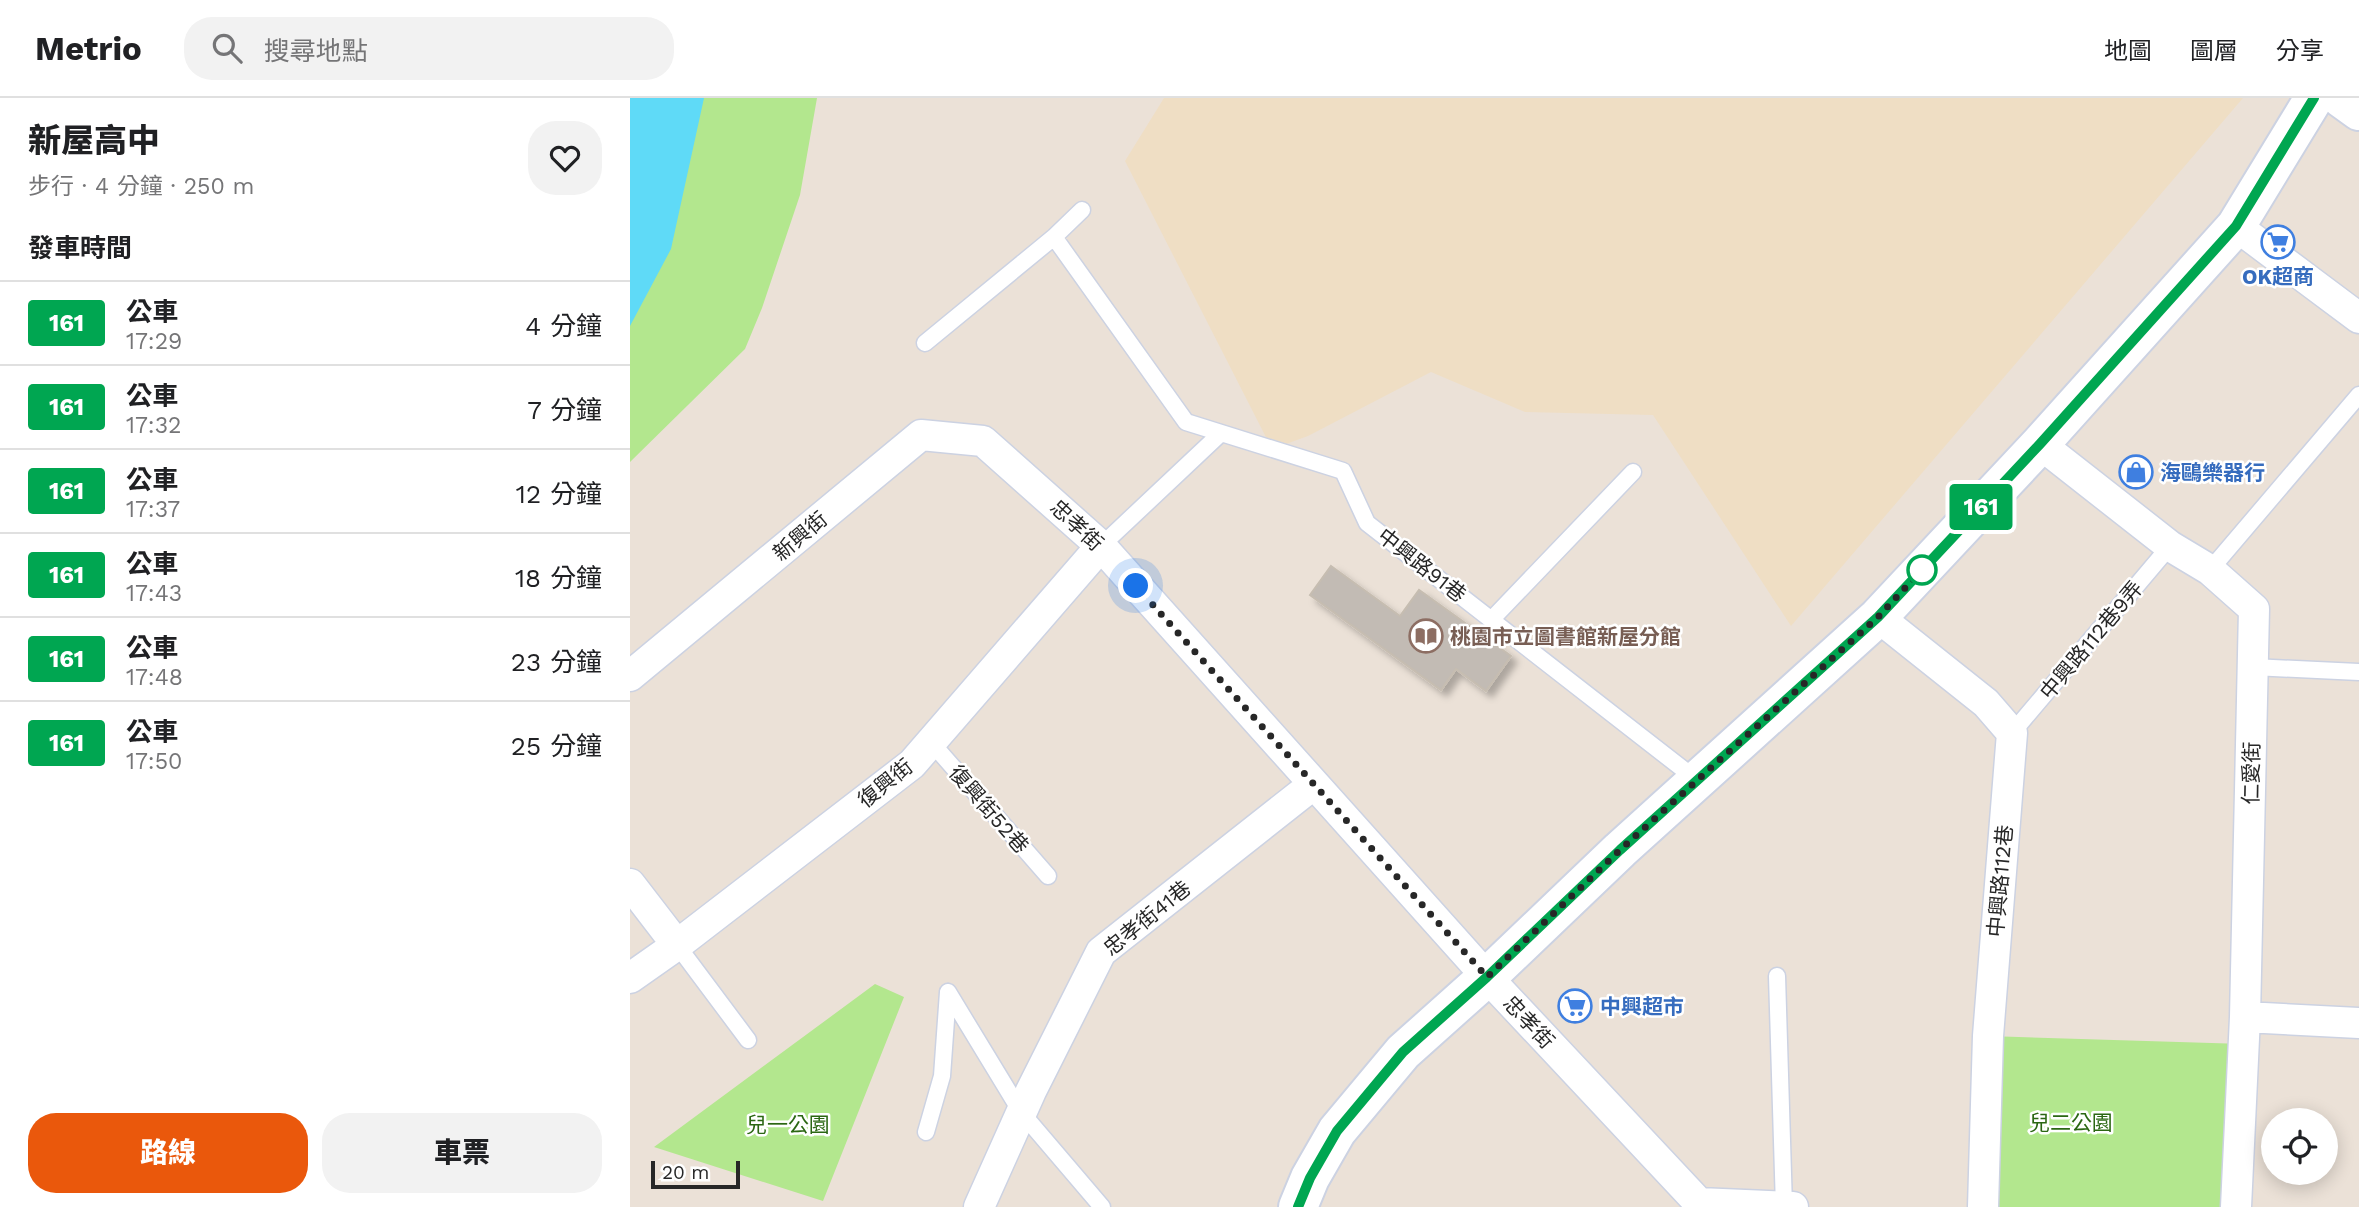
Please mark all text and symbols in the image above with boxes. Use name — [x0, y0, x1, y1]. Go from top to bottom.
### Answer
search box — [184, 17, 674, 80]
text: Metrio — [35, 29, 142, 68]
icon: search — [208, 29, 246, 67]
text: 搜尋地點 — [264, 36, 368, 66]
text: 地圖 — [2104, 37, 2152, 65]
text: 圖層 — [2190, 37, 2238, 65]
text: 分享 — [2276, 37, 2324, 65]
text: 新屋高中 — [28, 121, 160, 160]
button: heart — [528, 121, 602, 195]
text: 步行 · 4 分鐘 · 250 m — [28, 173, 255, 200]
supermarket icon: OK超商 — [2259, 223, 2297, 261]
text: 發車時間 — [28, 233, 132, 263]
place label: OK超商 — [2242, 264, 2314, 289]
text: 公車 — [126, 297, 178, 327]
text: 161 — [49, 309, 84, 337]
text: 4 分鐘 — [525, 311, 602, 341]
text: 17:29 — [126, 328, 182, 355]
text: 公車 — [126, 381, 178, 411]
text: 161 — [49, 393, 84, 421]
text: 7 分鐘 — [527, 395, 602, 425]
text: 17:32 — [126, 412, 182, 439]
shop icon: 海鷗樂器行 — [2117, 453, 2155, 491]
place label: 海鷗樂器行 — [2160, 460, 2265, 485]
text: 公車 — [126, 465, 178, 495]
text: 161 — [49, 477, 84, 505]
text: 12 分鐘 — [516, 479, 602, 509]
line badge: 161 — [1941, 484, 2021, 530]
text: 161 — [1963, 493, 1999, 521]
street label: 忠孝街 — [1045, 494, 1109, 556]
text: 17:37 — [126, 496, 180, 523]
street label: 新興街 — [768, 506, 832, 566]
street label: 中興路91巷 — [1373, 523, 1471, 607]
text: 公車 — [126, 549, 178, 579]
unlabelled marker — [1907, 555, 1937, 585]
text: 161 — [49, 561, 84, 589]
text: 18 分鐘 — [515, 563, 602, 593]
your location — [1118, 568, 1153, 603]
street label: 中興路112巷9弄 — [2034, 576, 2148, 704]
text: 17:43 — [126, 580, 182, 607]
library icon: 桃園市立圖書館新屋分館 — [1407, 617, 1445, 655]
place label: 桃園市立圖書館新屋分館 — [1450, 624, 1681, 649]
text: 公車 — [126, 633, 178, 663]
text: 161 — [49, 645, 84, 673]
text: 23 分鐘 — [511, 647, 602, 677]
text: 17:48 — [126, 664, 183, 691]
text: 公車 — [126, 717, 178, 747]
text: 161 — [49, 729, 84, 757]
text: 25 分鐘 — [511, 731, 602, 761]
street label: 仁愛街 — [2238, 741, 2264, 805]
text: 17:50 — [126, 748, 182, 775]
street label: 復興街 — [853, 753, 917, 813]
street label: 復興街52巷 — [944, 760, 1034, 858]
street label: 中興路112巷 — [1983, 824, 2017, 938]
street label: 忠孝街41巷 — [1098, 875, 1196, 961]
supermarket icon: 中興超市 — [1556, 987, 1594, 1025]
street label: 忠孝街 — [1498, 990, 1560, 1054]
place label: 中興超市 — [1600, 994, 1684, 1019]
map controls — [2261, 1108, 2338, 1185]
button: locate — [2261, 1108, 2338, 1185]
park label: 兒二公園 — [2029, 1110, 2113, 1135]
park label: 兒一公園 — [746, 1112, 830, 1137]
button: 路線 — [28, 1113, 308, 1193]
button: 車票 — [322, 1113, 602, 1193]
scale bar — [651, 1158, 740, 1190]
text: 20 m — [662, 1161, 709, 1184]

